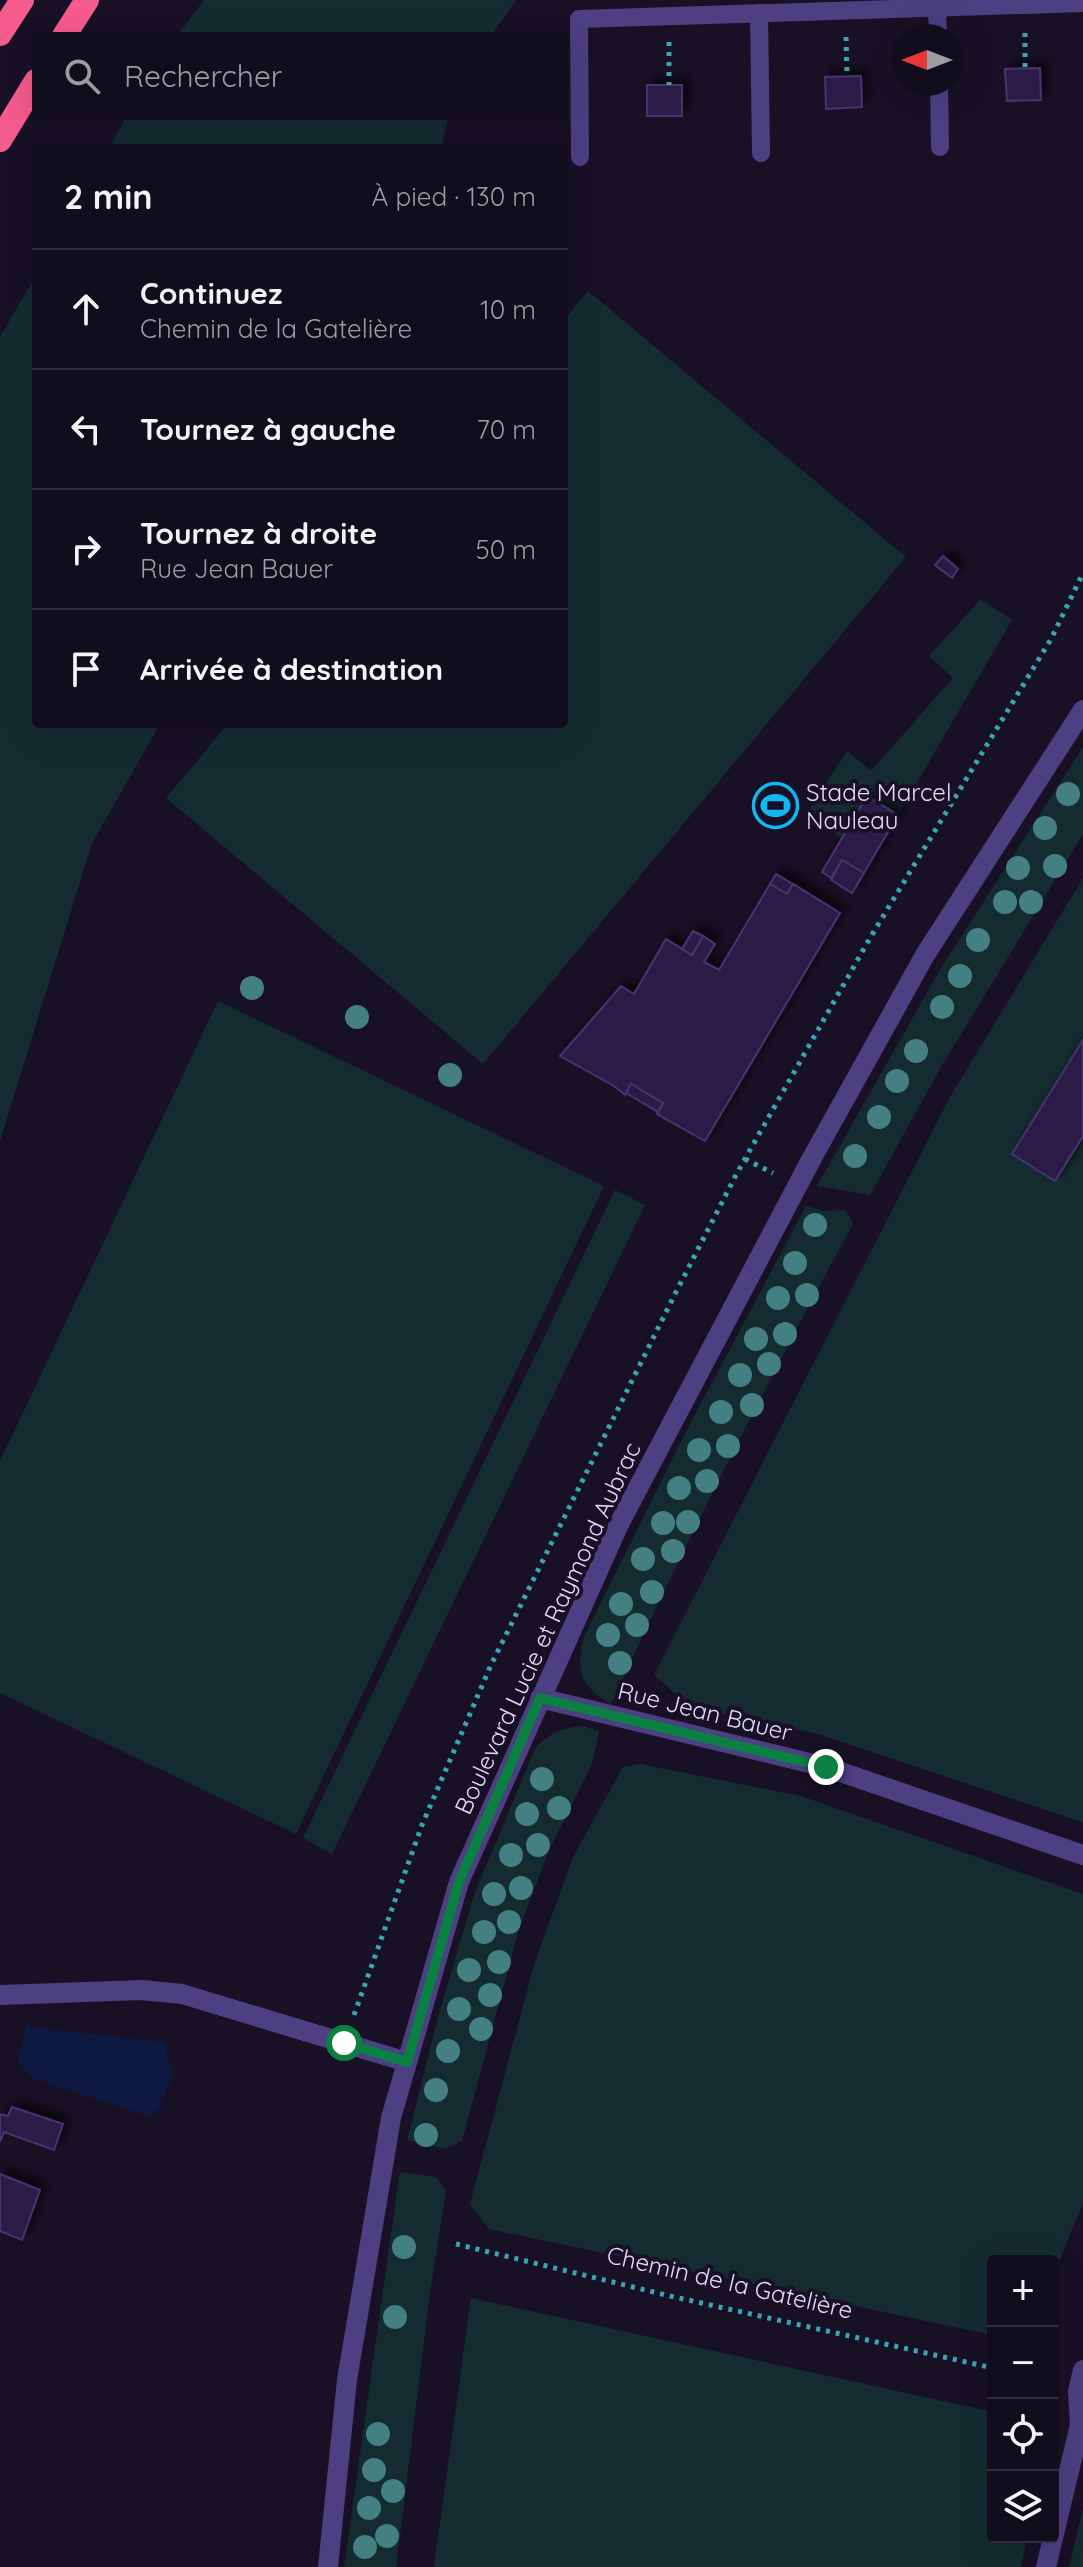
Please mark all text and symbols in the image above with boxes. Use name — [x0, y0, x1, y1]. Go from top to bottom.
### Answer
north arrow — [891, 24, 963, 96]
search box — [32, 32, 568, 120]
icon: search — [60, 54, 104, 98]
text: Rechercher — [124, 57, 282, 95]
text: 2 min — [64, 175, 153, 218]
text: À pied · 130 m — [372, 180, 536, 213]
text: Continuez — [140, 274, 282, 312]
icon: ahead — [64, 287, 108, 331]
text: 10 m — [480, 293, 536, 326]
text: Chemin de la Gatelière — [140, 312, 412, 345]
icon: left — [64, 407, 108, 451]
text: Tournez à gauche — [140, 410, 396, 448]
text: 70 m — [476, 413, 536, 446]
text: Tournez à droite — [140, 514, 377, 552]
icon: right — [64, 527, 108, 571]
text: 50 m — [476, 533, 536, 566]
text: Rue Jean Bauer — [140, 552, 333, 585]
icon: arrive — [64, 647, 108, 691]
text: Arrivée à destination — [140, 650, 443, 688]
place label: Stade Marcel Nauleau — [806, 777, 951, 835]
sports icon: Stade Marcel Nauleau — [751, 782, 799, 830]
street label: Boulevard Lucie et Raymond Aubrac — [447, 1437, 647, 1819]
street label: Rue Jean Bauer — [615, 1675, 795, 1747]
route end — [808, 1749, 844, 1785]
route start — [326, 2025, 362, 2061]
street label: Chemin de la Gatelière — [604, 2239, 856, 2325]
map controls — [987, 2255, 1059, 2543]
button: + — [987, 2255, 1059, 2327]
button: − — [987, 2327, 1059, 2399]
button: locate — [987, 2399, 1059, 2471]
button: layers — [987, 2471, 1059, 2543]

